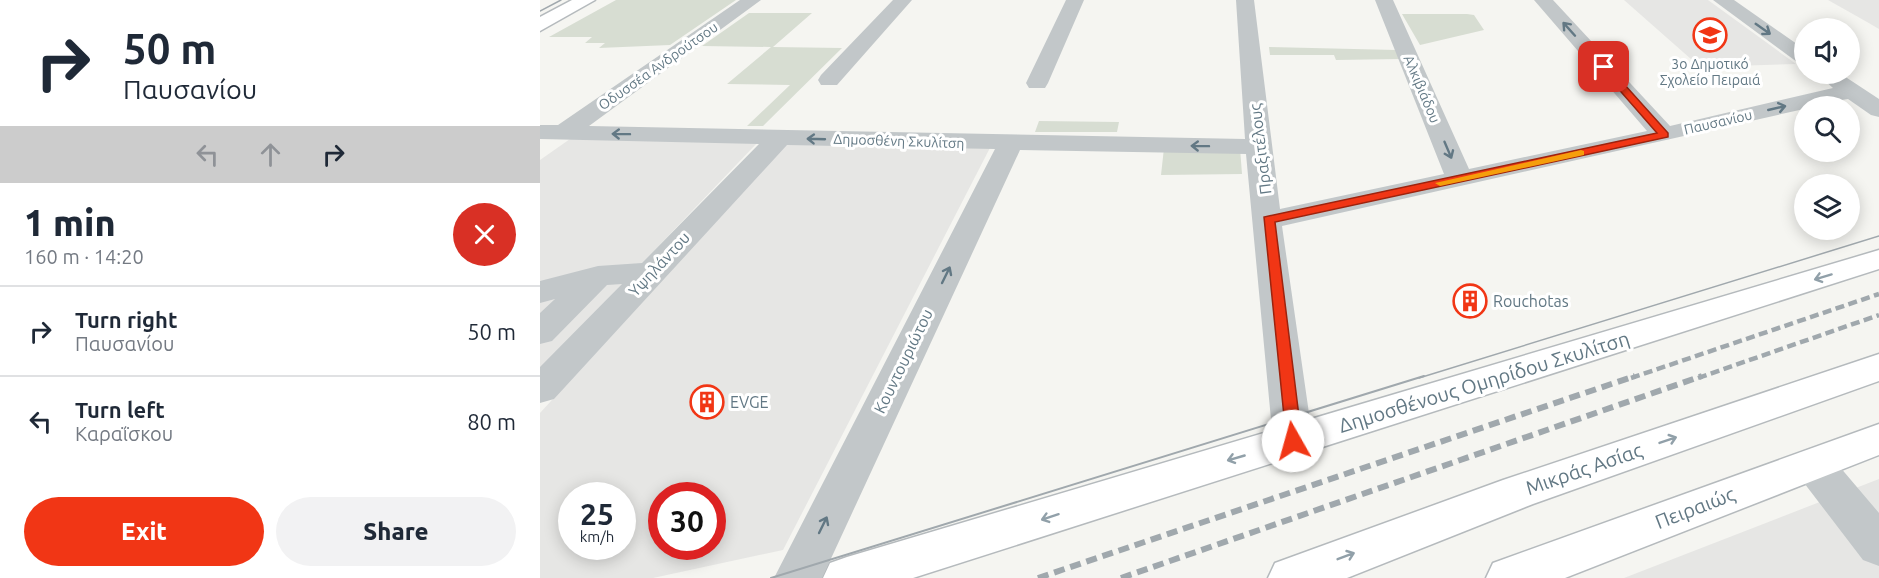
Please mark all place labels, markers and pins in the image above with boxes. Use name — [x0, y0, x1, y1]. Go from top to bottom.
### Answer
school or university icon: 3ο Δημοτικό Σχολείο Πειραιά — [1692, 17, 1728, 53]
pin — [1578, 41, 1629, 92]
place label: 3ο Δημοτικό Σχολείο Πειραιά — [1660, 56, 1761, 88]
building icon: Rouchotas — [1452, 283, 1488, 319]
place label: Rouchotas — [1493, 292, 1569, 310]
building icon: EVGE — [689, 384, 725, 420]
place label: EVGE — [730, 393, 769, 411]

